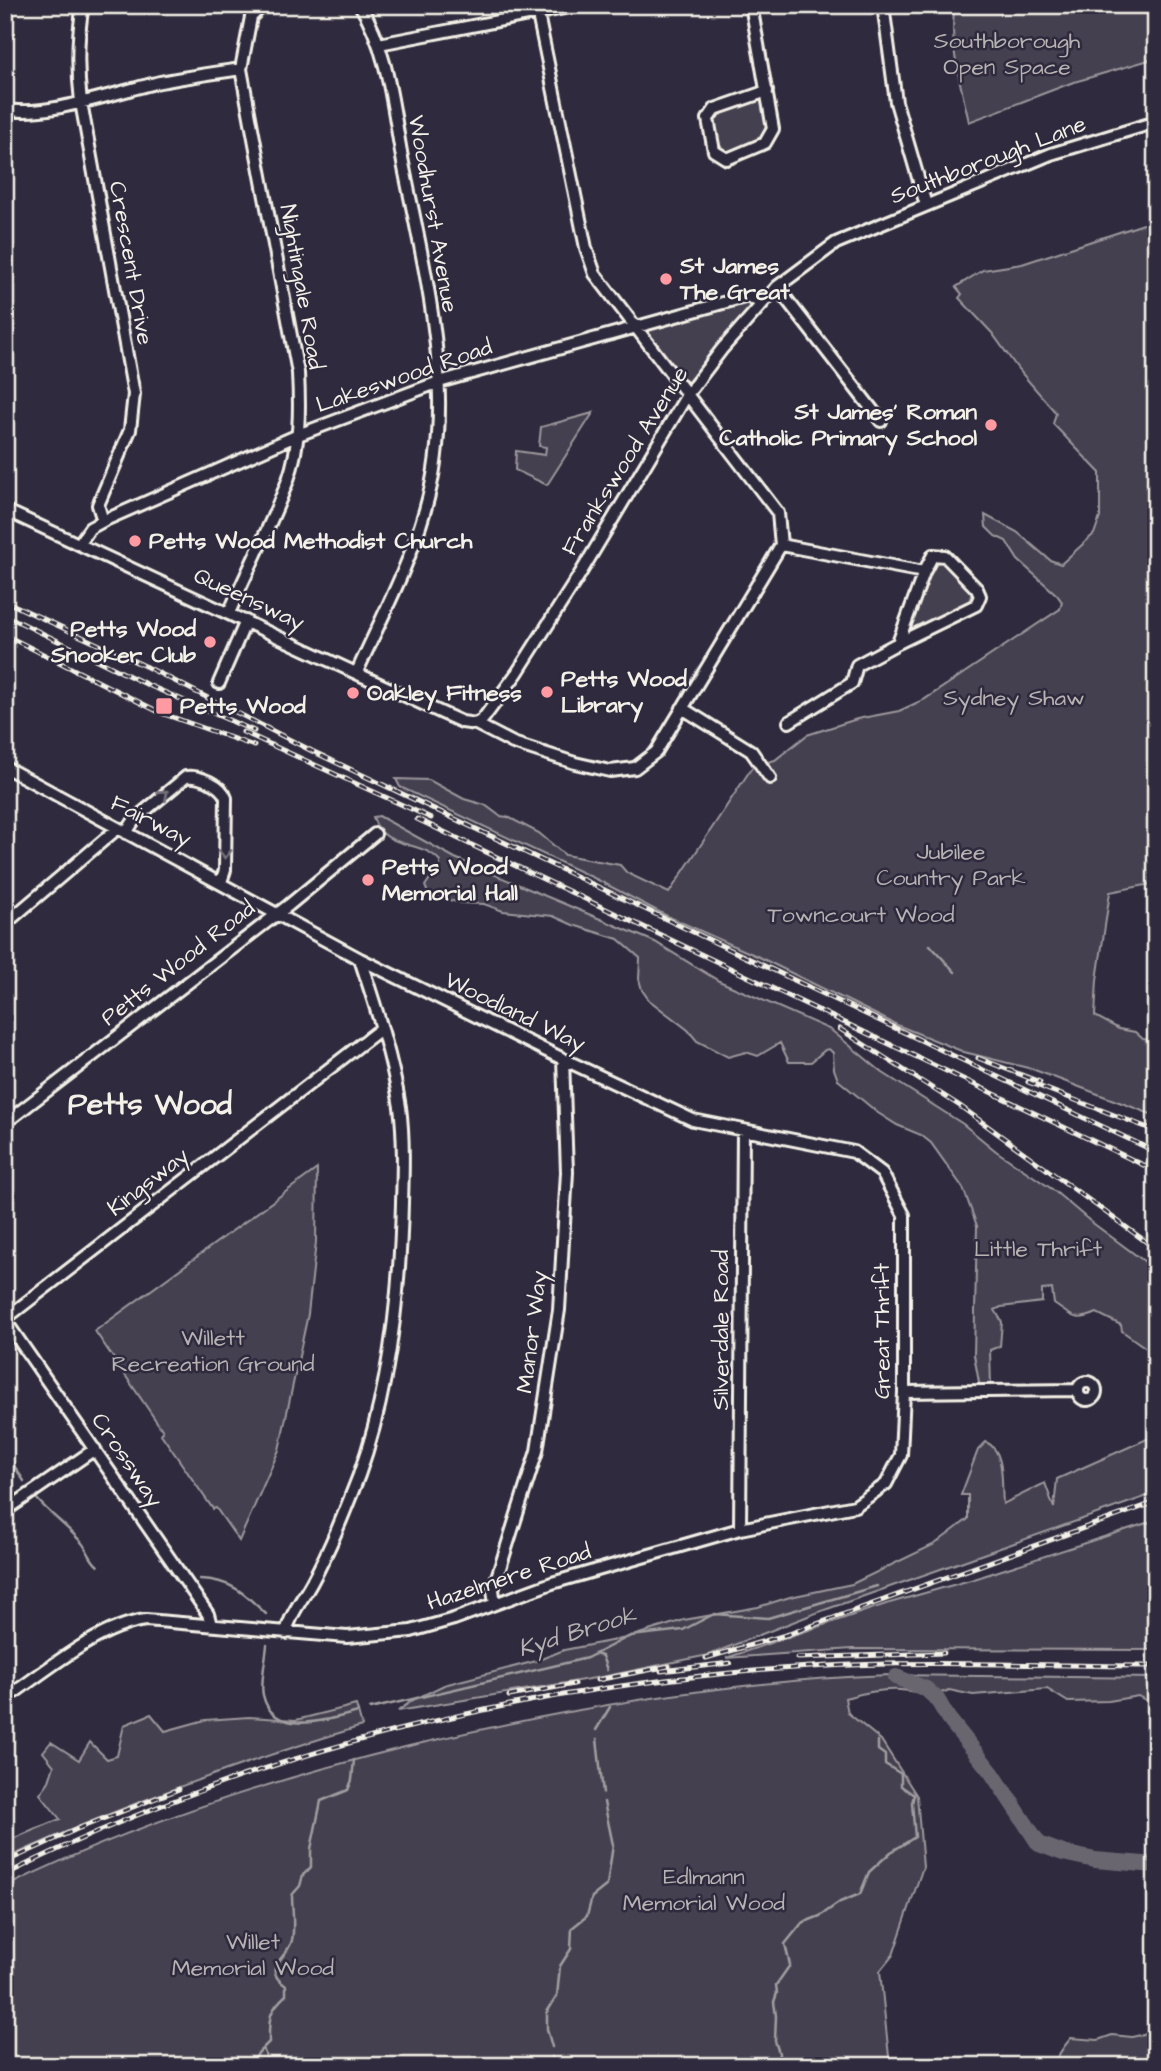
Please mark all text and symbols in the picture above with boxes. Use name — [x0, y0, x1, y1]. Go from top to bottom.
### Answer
park label: Southborough Open Space — [934, 25, 1081, 83]
street label: Southborough Lane — [886, 108, 1091, 213]
street label: Woodhurst Avenue — [400, 113, 466, 315]
street label: Crescent Drive — [101, 179, 161, 347]
street label: Nightingale Road — [271, 202, 332, 372]
place label: St James The Great — [679, 250, 790, 308]
marker: St James The Great — [658, 271, 674, 287]
street label: Lakeswood Road — [312, 331, 496, 421]
street label: Frankswood Avenue — [554, 360, 696, 562]
place label: St James' Roman Catholic Primary School — [719, 396, 977, 456]
marker: St James' Roman Catholic Primary School — [983, 417, 999, 433]
place label: Petts Wood Methodist Church — [149, 525, 473, 557]
marker: Petts Wood Methodist Church — [127, 533, 143, 549]
street label: Queensway — [188, 559, 310, 640]
place label: Petts Wood Snooker Club — [50, 613, 196, 671]
marker: Petts Wood Snooker Club — [202, 634, 218, 650]
place label: Petts Wood Library — [561, 663, 687, 723]
place label: Oakley Fitness — [367, 677, 522, 711]
park label: Sydney Shaw — [943, 682, 1085, 715]
marker: Petts Wood Library — [539, 684, 555, 700]
marker: Oakley Fitness — [345, 685, 361, 701]
place label: Petts Wood — [180, 690, 306, 722]
marker: Petts Wood — [154, 696, 174, 716]
street label: Fairway — [105, 787, 197, 856]
one-way arrow — [156, 790, 169, 802]
park label: Jubilee Country Park — [876, 836, 1026, 895]
one-way arrow — [217, 850, 233, 860]
place label: Petts Wood Memorial Hall — [382, 851, 518, 909]
marker: Petts Wood Memorial Hall — [360, 872, 376, 888]
street label: Petts Wood Road — [94, 892, 262, 1033]
park label: Towncourt Wood — [767, 899, 955, 931]
street label: Woodland Way — [439, 964, 591, 1061]
district label: Petts Wood — [68, 1084, 233, 1126]
street label: Kingsway — [101, 1140, 196, 1225]
park label: Little Thrift — [974, 1233, 1103, 1265]
street label: Silverdale Road — [705, 1250, 737, 1410]
street label: Great Thrift — [866, 1262, 898, 1399]
street label: Manor Way — [509, 1269, 556, 1395]
park label: Willett Recreation Ground — [111, 1322, 315, 1380]
street label: Crossway — [83, 1406, 171, 1515]
street label: Hazelmere Road — [423, 1535, 595, 1619]
water label: Kyd Brook — [514, 1598, 641, 1666]
park label: Edlmann Memorial Wood — [623, 1861, 785, 1919]
park label: Willet Memorial Wood — [172, 1926, 334, 1984]

